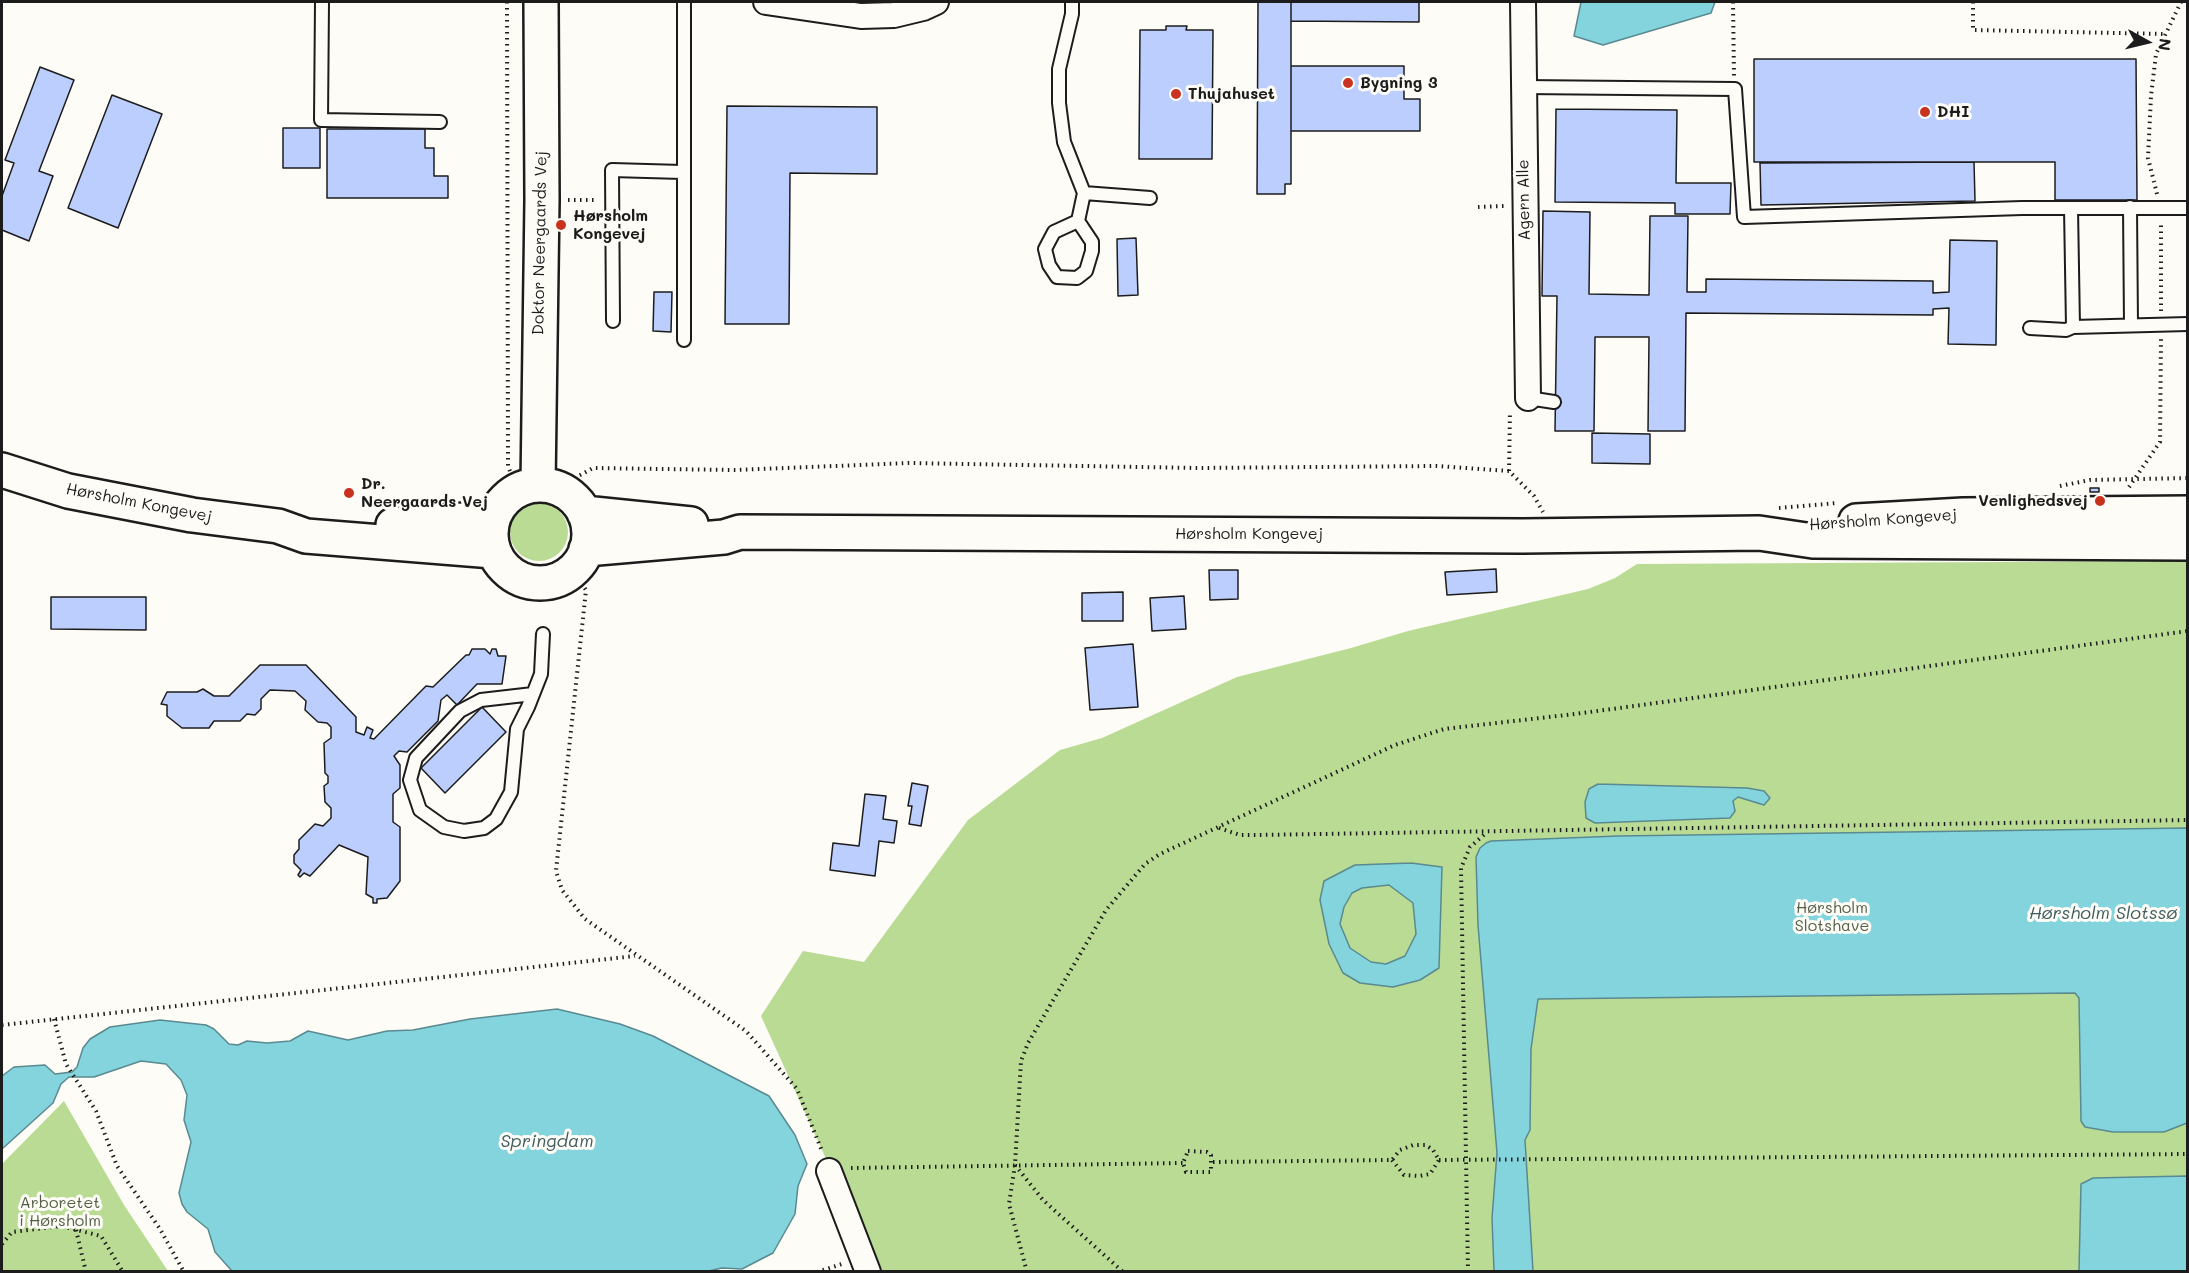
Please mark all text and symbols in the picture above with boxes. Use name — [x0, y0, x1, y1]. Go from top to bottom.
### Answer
north arrow — [2117, 12, 2177, 72]
text: N — [2154, 37, 2177, 52]
place label: Bygning 3 — [1360, 73, 1438, 93]
marker: Bygning 3 — [1341, 76, 1355, 90]
place label: Thujahuset — [1188, 84, 1275, 104]
marker: Thujahuset — [1169, 87, 1183, 101]
place label: DHI — [1937, 102, 1970, 122]
marker: DHI — [1918, 105, 1932, 119]
street label: Doktor Neergaards Vej — [529, 151, 551, 335]
street label: Agern Alle — [1514, 159, 1534, 241]
place label: Hørsholm Kongevej — [573, 206, 648, 244]
marker: Hørsholm Kongevej — [554, 218, 568, 232]
place label: Dr. Neergaards Vej — [361, 474, 488, 512]
street label: Hørsholm Kongevej — [64, 479, 214, 527]
marker: Dr. Neergaards Vej — [342, 486, 356, 500]
place label: Venlighedsvej — [1978, 491, 2088, 511]
marker: Venlighedsvej — [2093, 494, 2107, 508]
street label: Hørsholm Kongevej — [1808, 505, 1958, 535]
street label: Hørsholm Kongevej — [1175, 524, 1323, 544]
park label: Hørsholm Slotshave — [1795, 898, 1869, 936]
water label: Hørsholm Slotssø — [2029, 902, 2177, 924]
water label: Springdam — [500, 1130, 594, 1152]
park label: Arboretet i Hørsholm — [19, 1193, 101, 1231]

